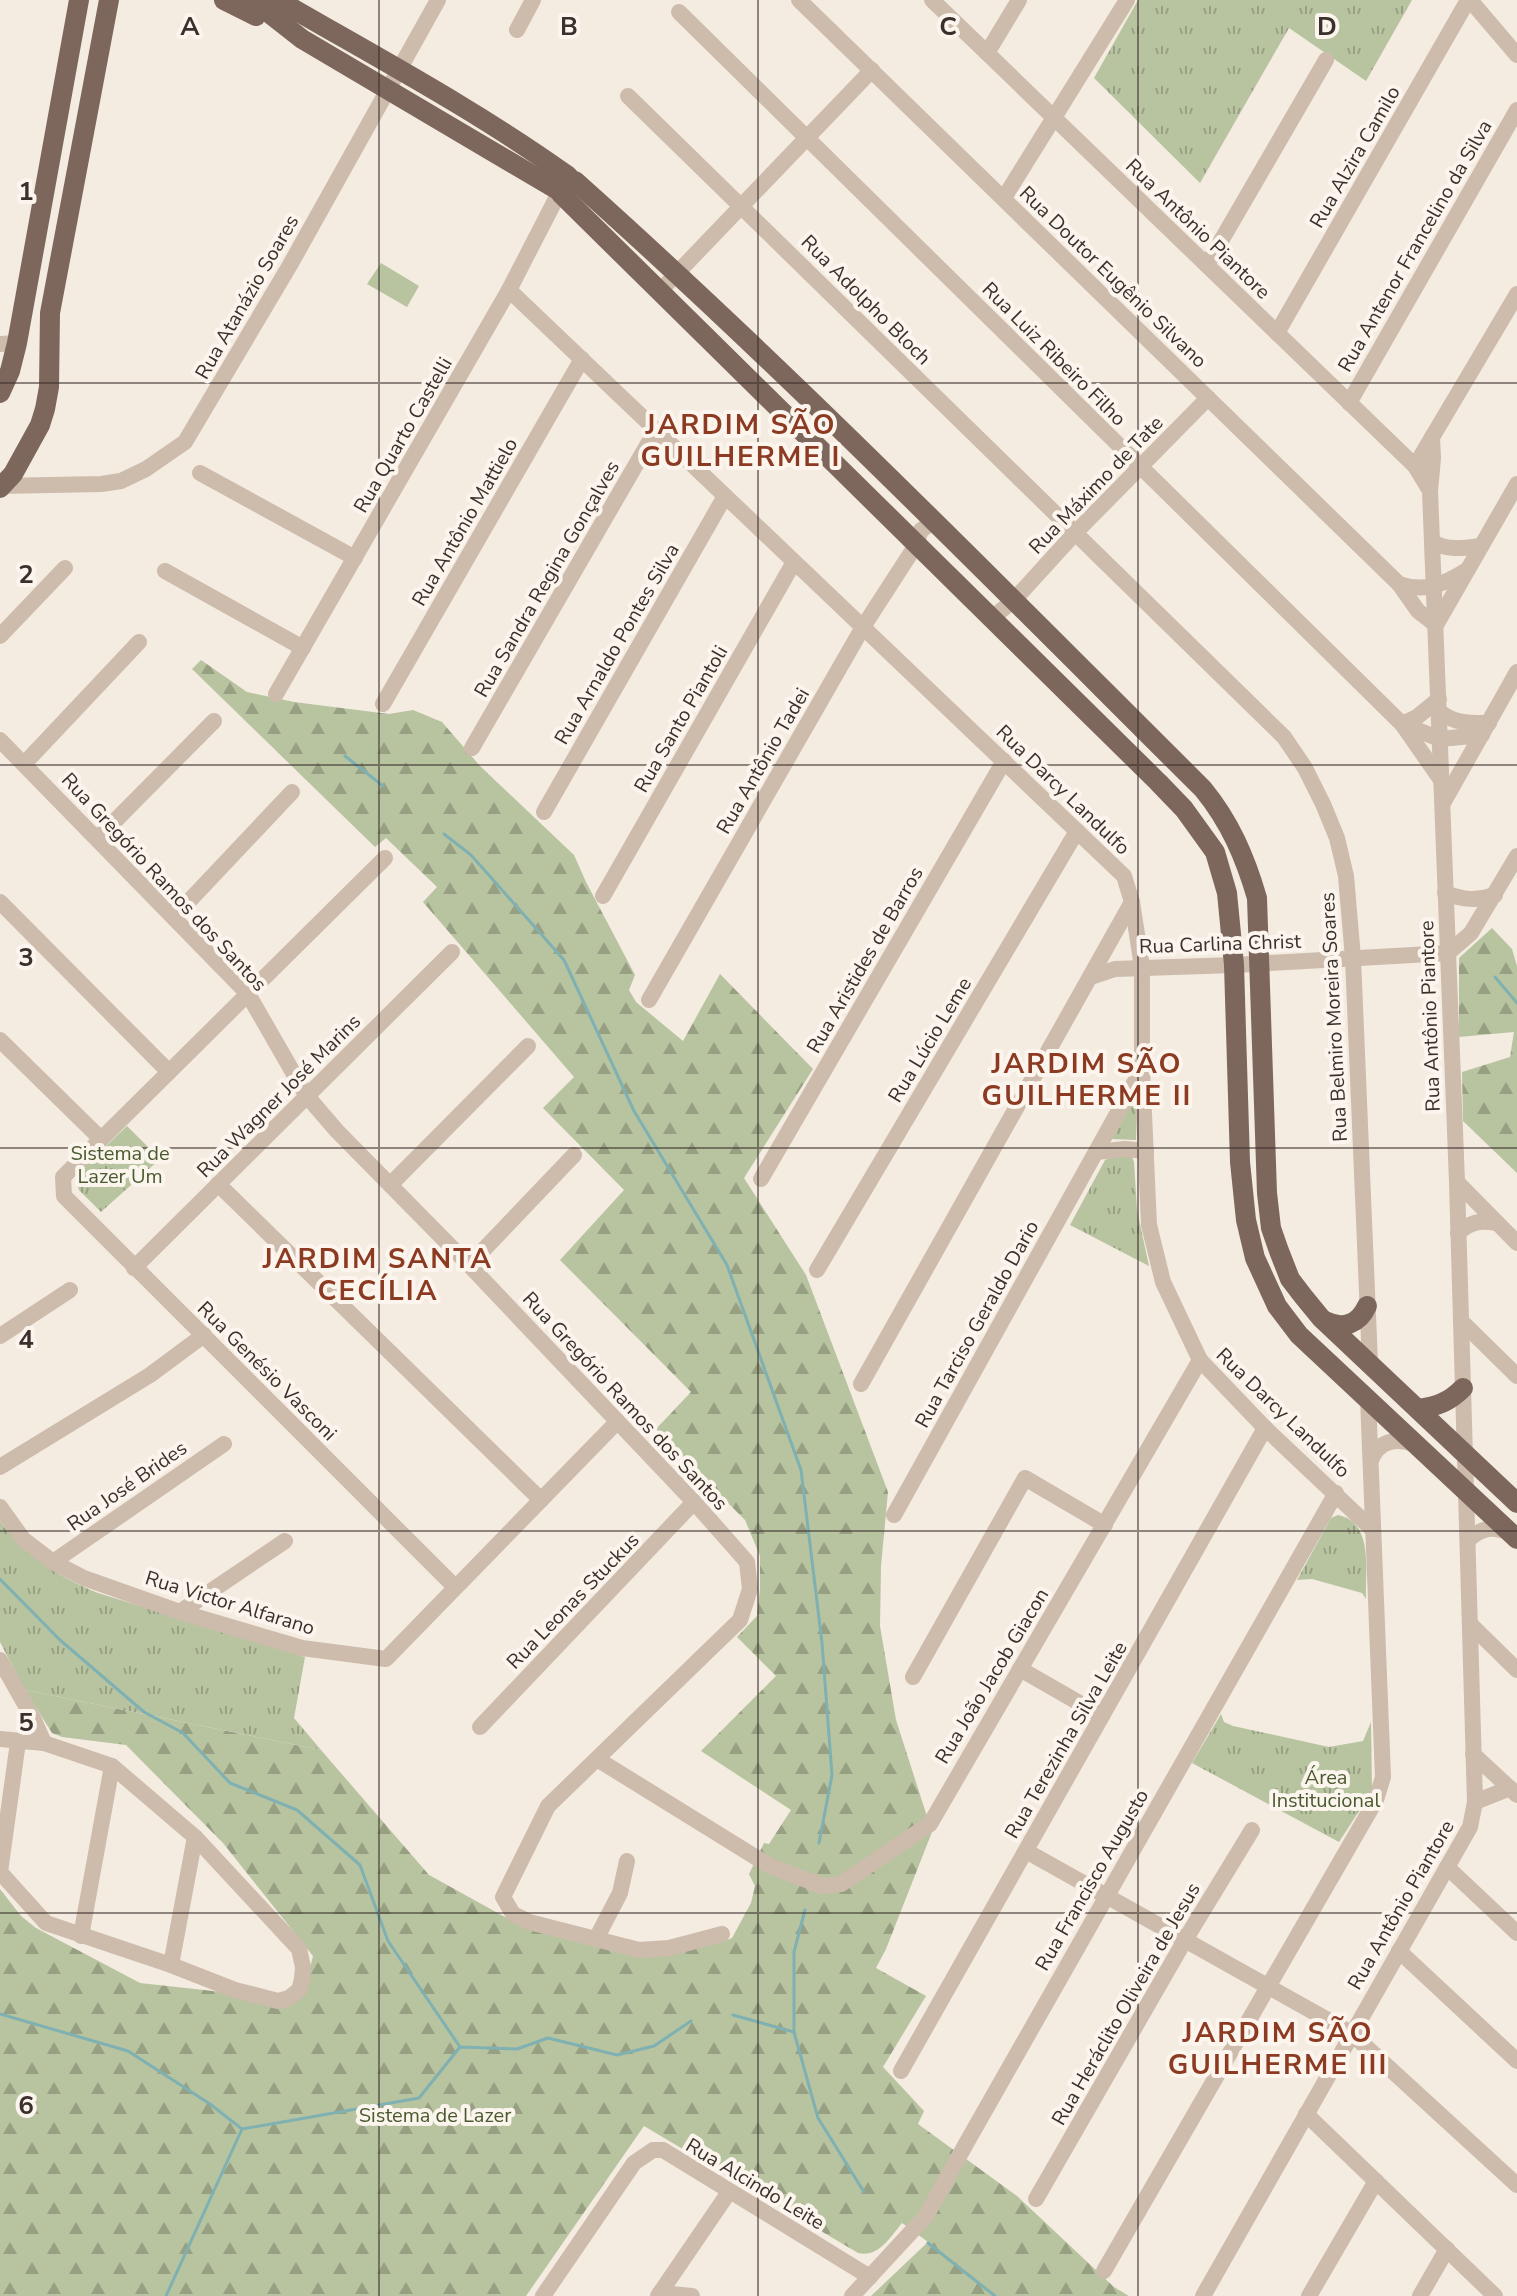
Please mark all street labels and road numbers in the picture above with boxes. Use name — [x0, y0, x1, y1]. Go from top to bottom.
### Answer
street label: Rua Alzira Camilo — [1303, 81, 1407, 233]
street label: Rua Antenor Francelino da Silva — [1332, 115, 1498, 377]
street label: Rua Antônio Piantore — [1120, 153, 1276, 305]
street label: Rua Doutor Eugênio Silvano — [1013, 180, 1213, 374]
street label: Rua Atanázio Soares — [189, 210, 305, 384]
street label: Rua Adolpho Bloch — [795, 229, 937, 371]
street label: Rua Luiz Ribeiro Filho — [976, 276, 1132, 432]
street label: Rua Quarto Castelli — [347, 352, 459, 518]
street label: Rua Máximo de Tate — [1023, 410, 1169, 560]
street label: Rua Antônio Mattielo — [406, 433, 524, 611]
street label: Rua Sandra Regina Gonçalves — [468, 456, 626, 702]
street label: Rua Arnaldo Pontes Silva — [548, 538, 686, 750]
street label: Rua Santo Piantoli — [628, 641, 734, 797]
street label: Rua Antônio Tadei — [710, 683, 816, 839]
street label: Rua Darcy Landulfo — [990, 719, 1136, 861]
street label: Rua Gregório Ramos dos Santos — [55, 767, 273, 997]
street label: Rua Aristides de Barros — [800, 862, 930, 1058]
street label: Rua Belmiro Moreira Soares — [1314, 891, 1354, 1143]
street label: Rua Antônio Piantore — [1413, 920, 1447, 1112]
street label: Rua Carlina Christ — [1139, 928, 1302, 960]
street label: Rua Lúcio Leme — [882, 972, 978, 1108]
street label: Rua Wagner José Marins — [191, 1008, 367, 1184]
street label: Rua Tarciso Geraldo Dario — [909, 1215, 1045, 1433]
street label: Rua Gregório Ramos dos Santos — [516, 1286, 734, 1516]
street label: Rua Genésio Vasconi — [191, 1295, 343, 1447]
street label: Rua Darcy Landulfo — [1210, 1342, 1356, 1484]
street label: Rua José Brides — [62, 1435, 192, 1537]
street label: Rua Leonas Stuckus — [501, 1527, 645, 1675]
street label: Rua Victor Alfarano — [142, 1564, 318, 1642]
street label: Rua João Jacob Giacon — [929, 1583, 1055, 1769]
street label: Rua Terezinha Silva Leite — [998, 1636, 1134, 1844]
street label: Rua Francisco Augusto — [1029, 1784, 1155, 1976]
street label: Rua Antônio Piantore — [1341, 1815, 1461, 1995]
street label: Rua Heráclito Oliveira de Jesus — [1045, 1878, 1207, 2130]
street label: Rua Alcindo Leite — [681, 2132, 829, 2236]

